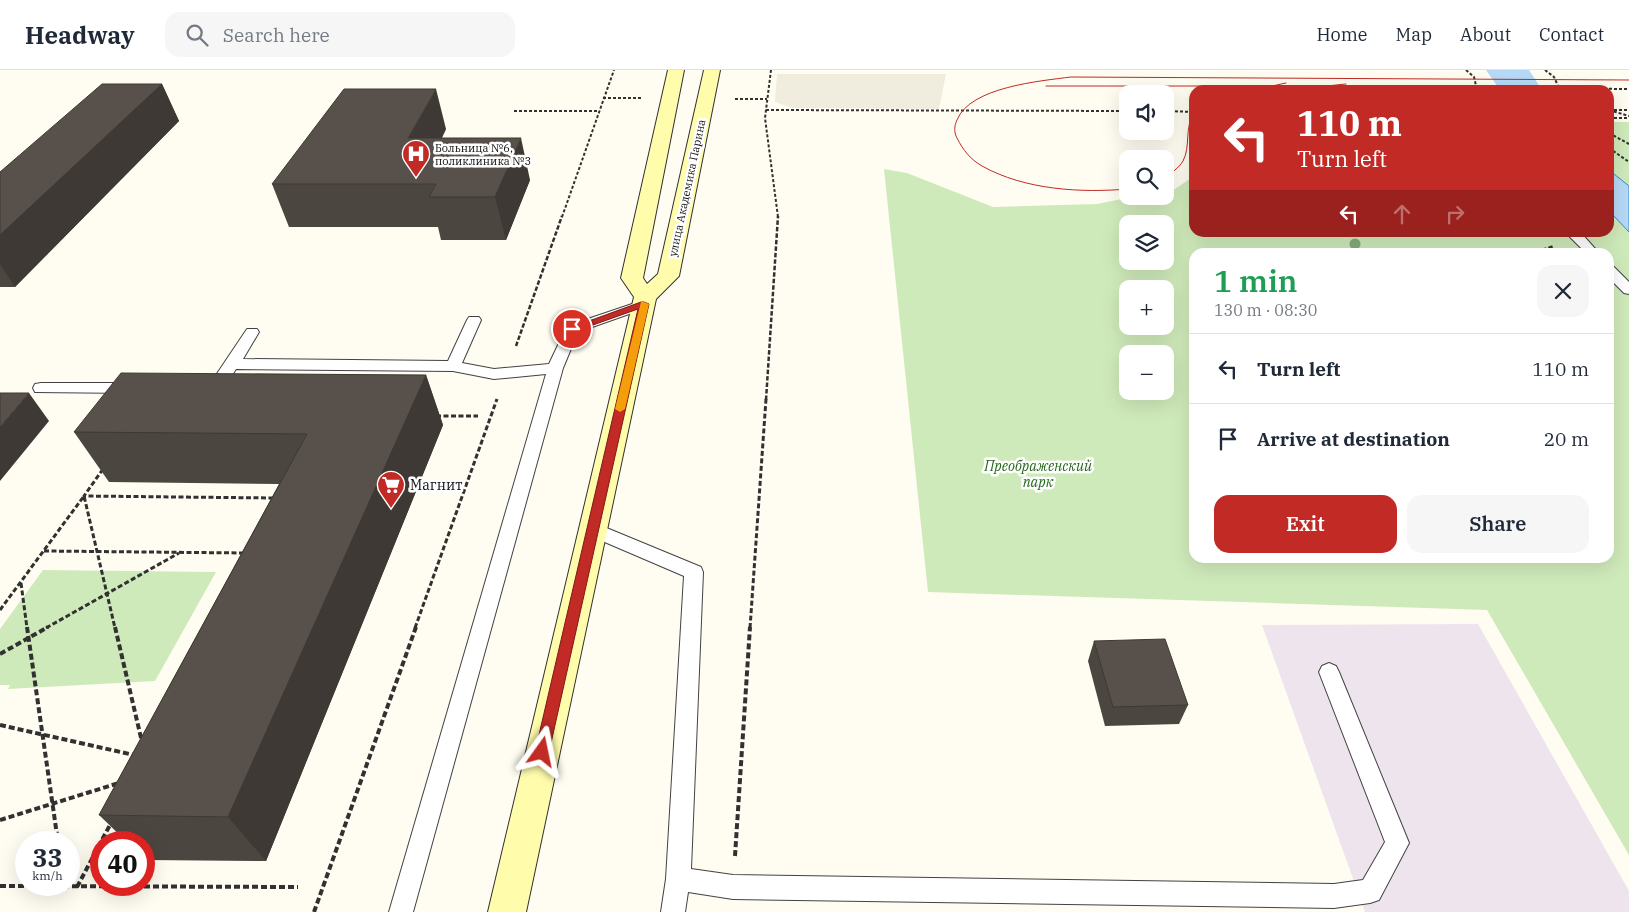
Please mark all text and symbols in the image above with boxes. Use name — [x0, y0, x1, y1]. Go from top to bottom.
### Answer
search box — [165, 12, 515, 57]
text: Headway — [25, 19, 135, 51]
icon: search — [183, 21, 211, 49]
text: Search here — [223, 23, 330, 47]
text: Home — [1316, 23, 1368, 46]
text: Map — [1396, 23, 1432, 46]
text: About — [1460, 23, 1511, 46]
text: Contact — [1539, 23, 1604, 46]
map controls — [1119, 85, 1174, 400]
button: sound — [1119, 85, 1174, 140]
text: 110 m — [1297, 100, 1402, 146]
icon: left — [1214, 105, 1279, 170]
street label: улица Академика Парина — [666, 118, 708, 258]
hospital icon: Больница №6, поликлиника №3 — [401, 139, 431, 178]
place label: Больница №6, поликлиника №3 — [435, 141, 531, 168]
text: Turn left — [1297, 144, 1387, 173]
button: search — [1119, 150, 1174, 205]
icon: left — [1335, 200, 1363, 228]
icon: ahead — [1388, 200, 1416, 228]
icon: right — [1441, 200, 1469, 228]
button: layers — [1119, 215, 1174, 270]
text: 1 min — [1214, 261, 1297, 300]
button: close — [1537, 265, 1589, 317]
button: + — [1119, 280, 1174, 335]
text: 130 m · 08:30 — [1214, 300, 1317, 320]
pin — [551, 308, 593, 350]
icon: arrive — [558, 315, 586, 343]
button: − — [1119, 345, 1174, 400]
icon: left — [1214, 355, 1242, 383]
text: Turn left — [1257, 357, 1340, 381]
text: 110 m — [1532, 357, 1589, 381]
icon: arrive — [1214, 425, 1242, 453]
text: Arrive at destination — [1257, 427, 1450, 451]
text: 20 m — [1544, 427, 1589, 451]
park label: Преображенский парк — [983, 457, 1092, 491]
supermarket icon: Магнит — [376, 470, 406, 509]
place label: Магнит — [410, 476, 462, 494]
button: Exit — [1214, 495, 1397, 553]
button: Share — [1407, 495, 1589, 553]
position arrow — [515, 725, 567, 777]
speed limit sign: 40 — [90, 831, 155, 896]
text: 33 — [32, 841, 63, 874]
text: km/h — [32, 868, 63, 883]

